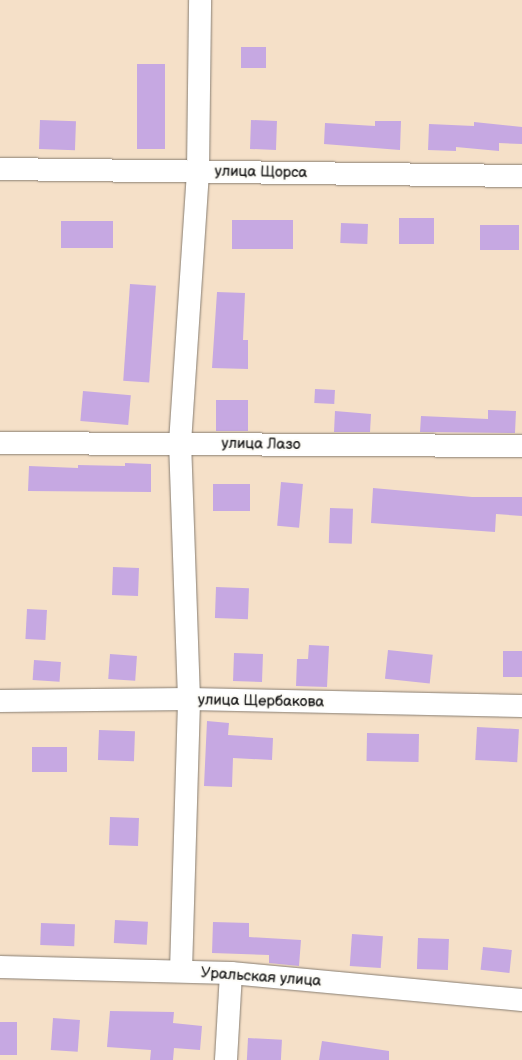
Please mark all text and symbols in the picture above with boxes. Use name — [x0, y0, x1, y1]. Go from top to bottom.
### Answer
street label: улица Щорса — [214, 162, 308, 182]
street label: улица Лазо — [221, 434, 301, 454]
street label: улица Щербакова — [198, 691, 324, 711]
street label: Уральская улица — [200, 964, 322, 990]

